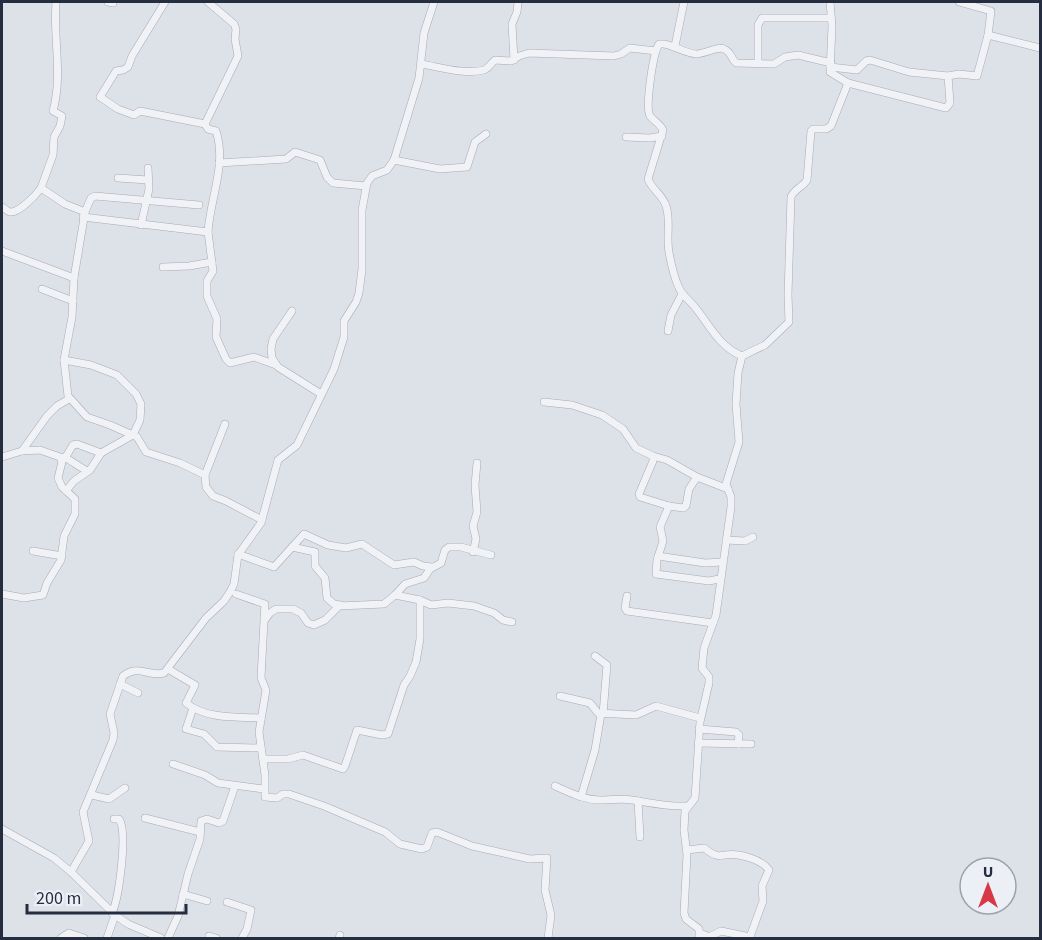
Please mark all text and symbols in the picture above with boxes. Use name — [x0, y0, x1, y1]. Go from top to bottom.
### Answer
north arrow — [958, 856, 1018, 916]
text: U — [983, 861, 993, 883]
scale bar — [27, 877, 186, 915]
text: 200 m — [36, 886, 81, 911]

